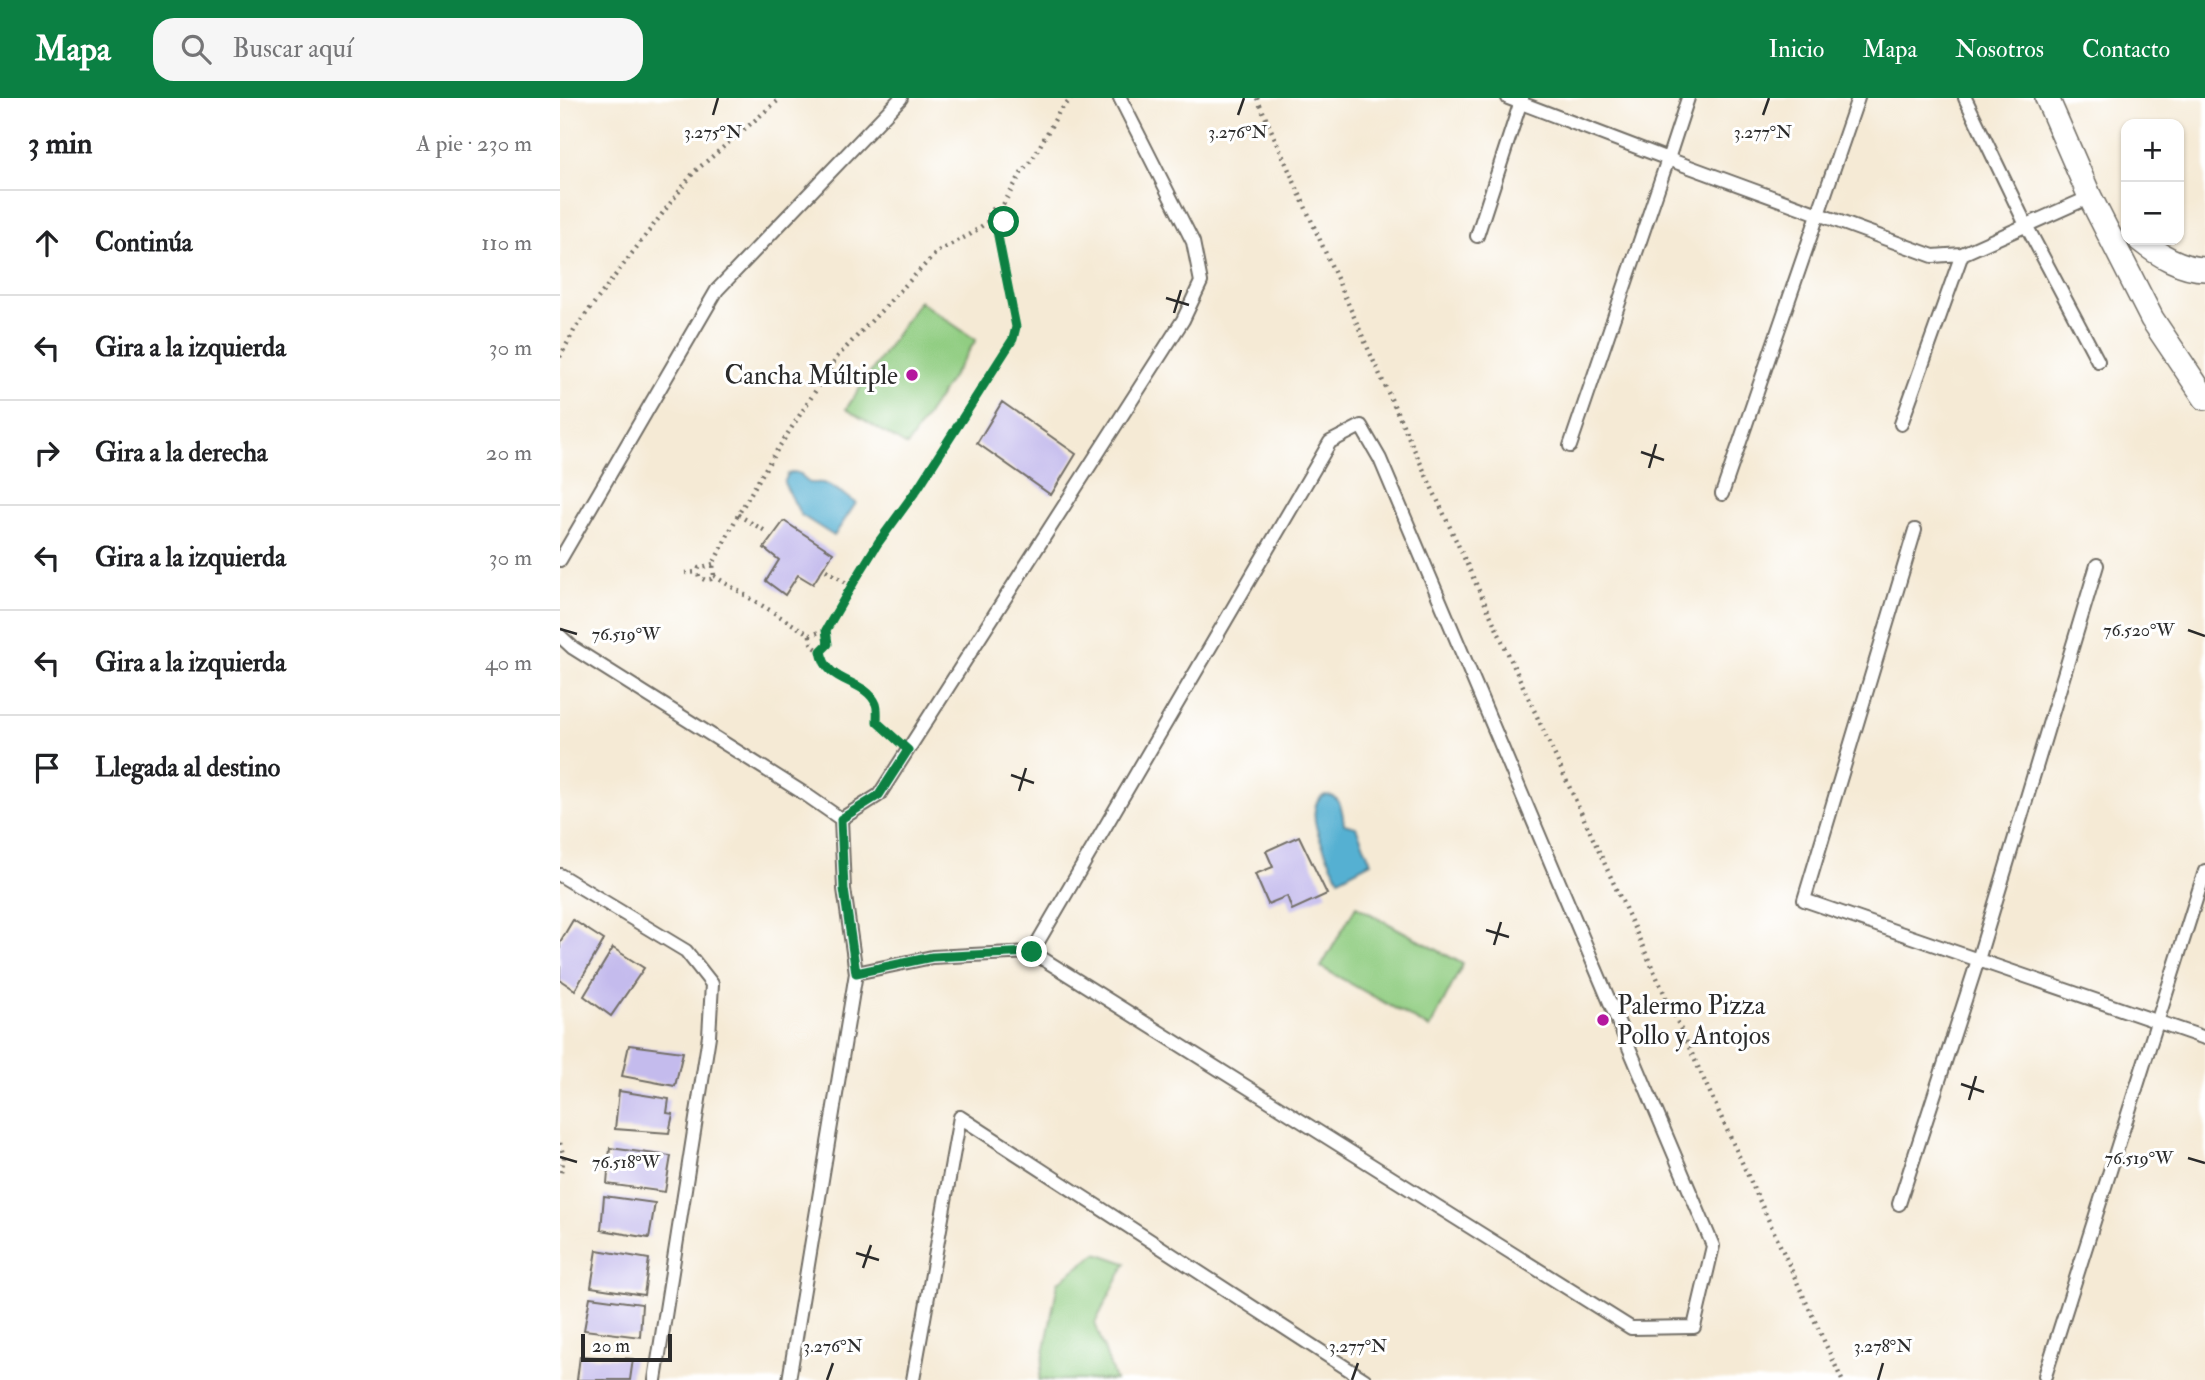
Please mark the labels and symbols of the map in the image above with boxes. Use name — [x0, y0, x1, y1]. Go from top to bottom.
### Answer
text: 3.275°N — [684, 121, 742, 144]
text: 3.276°N — [1208, 121, 1268, 144]
text: 3.277°N — [1734, 121, 1792, 144]
route start — [988, 206, 1019, 237]
place label: Cancha Múltiple — [724, 360, 898, 393]
marker: Cancha Múltiple — [904, 367, 920, 383]
text: 76.520°W — [2103, 619, 2175, 642]
text: 76.519°W — [592, 623, 661, 646]
route end — [1016, 936, 1047, 967]
place label: Palermo Pizza Pollo y Antojos — [1617, 990, 1770, 1052]
marker: Palermo Pizza Pollo y Antojos — [1595, 1012, 1611, 1028]
text: 76.519°W — [2105, 1147, 2174, 1170]
text: 76.518°W — [592, 1151, 661, 1174]
scale bar — [581, 1331, 672, 1363]
text: 3.276°N — [803, 1335, 863, 1358]
text: 3.277°N — [1329, 1335, 1387, 1358]
text: 3.278°N — [1854, 1335, 1912, 1358]

